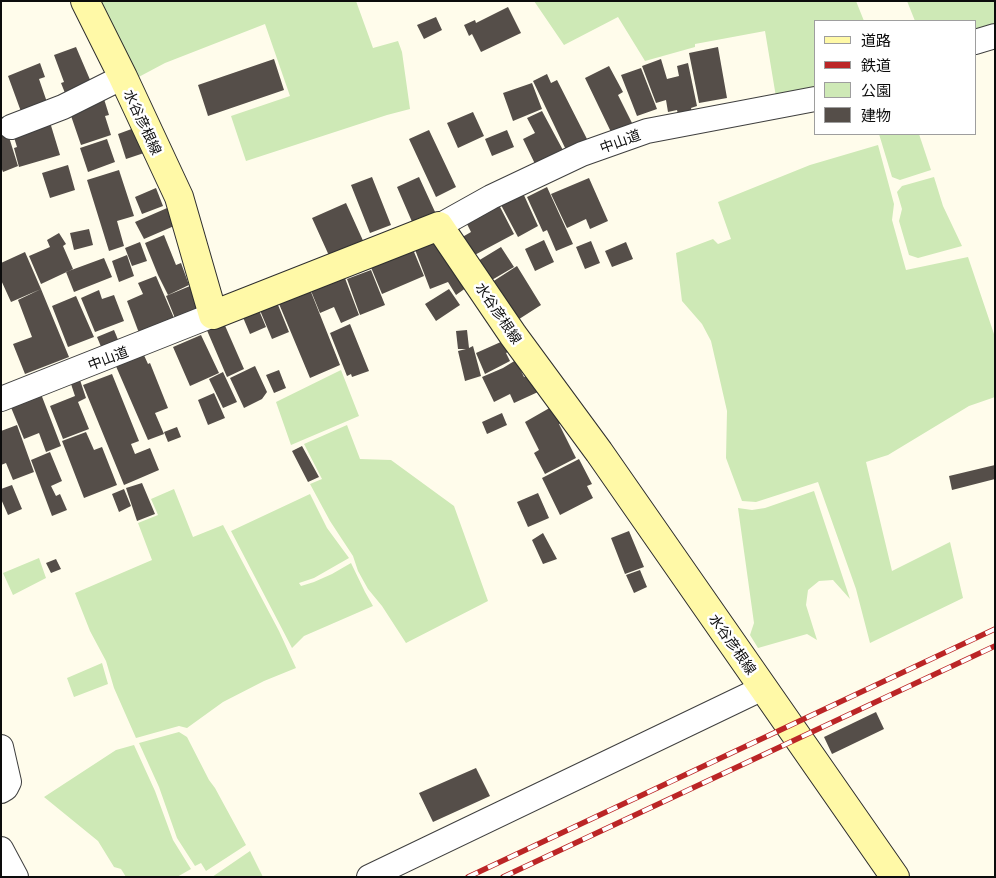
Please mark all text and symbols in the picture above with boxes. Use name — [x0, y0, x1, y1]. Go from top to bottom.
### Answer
legend — [814, 20, 976, 135]
text: 道路 — [861, 29, 891, 50]
text: 鉄道 — [861, 54, 891, 75]
text: 公園 — [861, 79, 891, 100]
street label: 水谷彦根線 — [121, 87, 165, 157]
text: 建物 — [861, 104, 891, 125]
street label: 中山道 — [597, 126, 643, 156]
street label: 水谷彦根線 — [472, 279, 526, 347]
street label: 中山道 — [85, 343, 131, 373]
street label: 水谷彦根線 — [706, 611, 760, 677]

